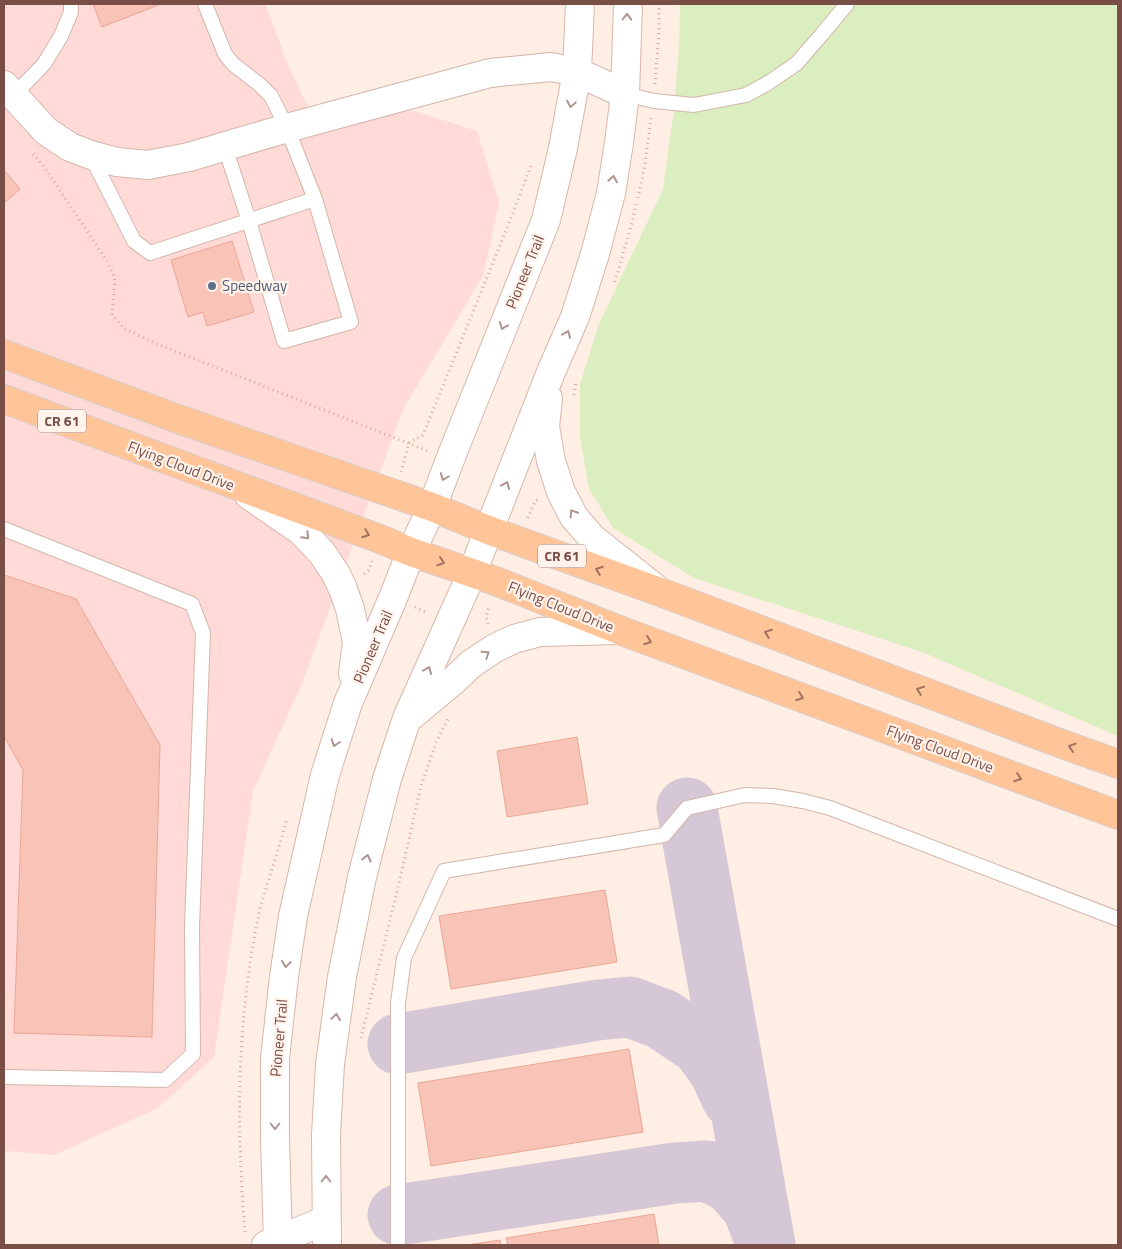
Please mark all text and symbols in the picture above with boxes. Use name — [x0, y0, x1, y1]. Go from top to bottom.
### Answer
one-way arrow — [622, 13, 632, 20]
one-way arrow — [566, 100, 577, 109]
one-way arrow — [608, 174, 618, 183]
street label: Pioneer Trail — [499, 231, 550, 312]
place label: Speedway — [222, 274, 287, 297]
marker: Speedway — [206, 280, 218, 292]
one-way arrow — [499, 321, 510, 330]
one-way arrow — [561, 330, 572, 339]
road number: CR 61 — [38, 410, 86, 432]
street label: Flying Cloud Drive — [125, 435, 238, 496]
one-way arrow — [440, 472, 450, 481]
one-way arrow — [500, 481, 510, 490]
one-way arrow — [569, 509, 579, 518]
one-way arrow — [361, 528, 370, 538]
one-way arrow — [300, 530, 309, 539]
road number: CR 61 — [538, 544, 586, 568]
one-way arrow — [437, 556, 445, 566]
one-way arrow — [596, 566, 604, 576]
street label: Flying Cloud Drive — [505, 575, 618, 638]
street label: Pioneer Trail — [347, 606, 398, 687]
one-way arrow — [764, 629, 773, 639]
one-way arrow — [643, 635, 651, 645]
one-way arrow — [480, 651, 489, 660]
one-way arrow — [421, 666, 432, 675]
one-way arrow — [916, 686, 925, 696]
one-way arrow — [795, 691, 804, 701]
street label: Flying Cloud Drive — [883, 718, 997, 779]
one-way arrow — [331, 739, 341, 747]
one-way arrow — [1069, 743, 1077, 753]
one-way arrow — [1013, 772, 1022, 782]
one-way arrow — [361, 853, 372, 862]
one-way arrow — [281, 960, 292, 968]
street label: Pioneer Trail — [264, 998, 293, 1078]
one-way arrow — [330, 1013, 341, 1021]
one-way arrow — [270, 1122, 280, 1130]
one-way arrow — [321, 1175, 331, 1182]

